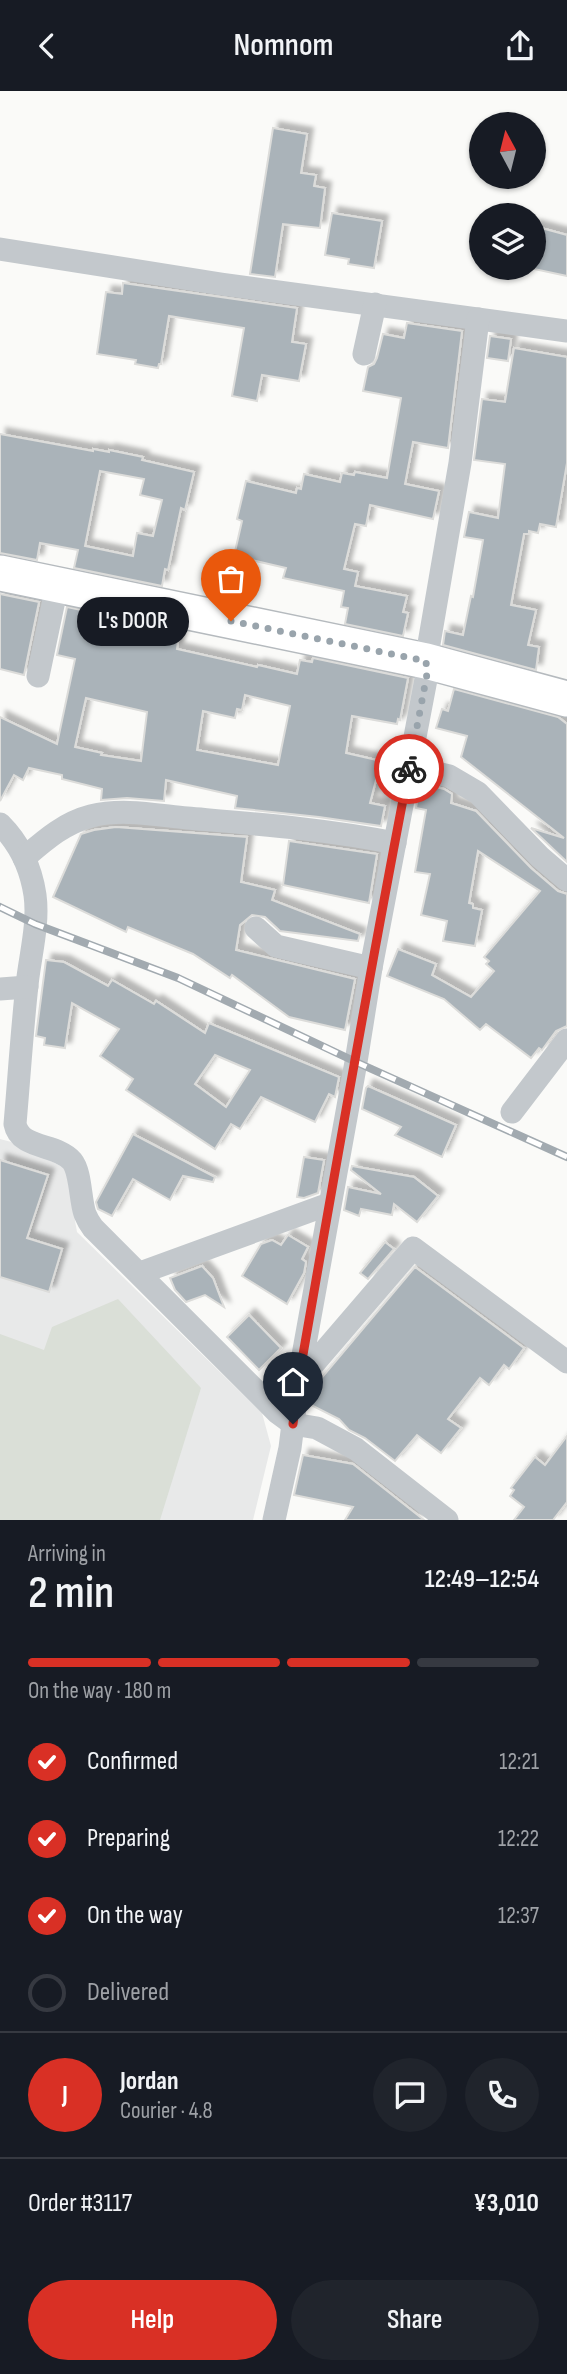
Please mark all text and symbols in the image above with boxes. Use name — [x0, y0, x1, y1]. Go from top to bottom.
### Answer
text: Nomnom — [234, 26, 333, 65]
icon: back — [28, 27, 66, 65]
icon: share — [501, 27, 539, 65]
north arrow — [469, 112, 546, 189]
map controls — [469, 112, 546, 280]
button: layers — [469, 203, 546, 280]
pin — [201, 549, 261, 621]
icon: bag — [212, 560, 250, 598]
callout: L's DOOR — [77, 596, 189, 645]
text: L's DOOR — [98, 607, 168, 635]
courier — [374, 734, 444, 804]
icon: bike — [390, 750, 428, 788]
pin — [263, 1352, 323, 1424]
icon: home — [274, 1363, 312, 1401]
text: Arriving in — [28, 1540, 106, 1568]
text: 12:49–12:54 — [425, 1564, 539, 1595]
text: 2 min — [28, 1566, 114, 1621]
text: On the way · 180 m — [28, 1677, 171, 1705]
icon: check — [28, 1743, 66, 1781]
text: Confirmed — [87, 1746, 178, 1777]
text: 12:21 — [499, 1748, 539, 1776]
icon: check — [28, 1820, 66, 1858]
text: Preparing — [87, 1823, 170, 1854]
text: 12:22 — [498, 1825, 539, 1853]
icon: check — [28, 1897, 66, 1935]
text: On the way — [87, 1900, 183, 1931]
text: 12:37 — [498, 1902, 539, 1930]
text: Delivered — [87, 1977, 169, 2008]
button: chat — [373, 2058, 447, 2132]
button: phone — [465, 2058, 539, 2132]
text: Jordan — [120, 2066, 178, 2097]
text: J — [62, 2080, 68, 2111]
text: Courier · 4.8 — [120, 2097, 213, 2125]
text: Order #3117 — [28, 2188, 132, 2219]
text: ¥3,010 — [473, 2188, 539, 2219]
button: Help — [28, 2280, 277, 2360]
button: Share — [291, 2280, 539, 2360]

